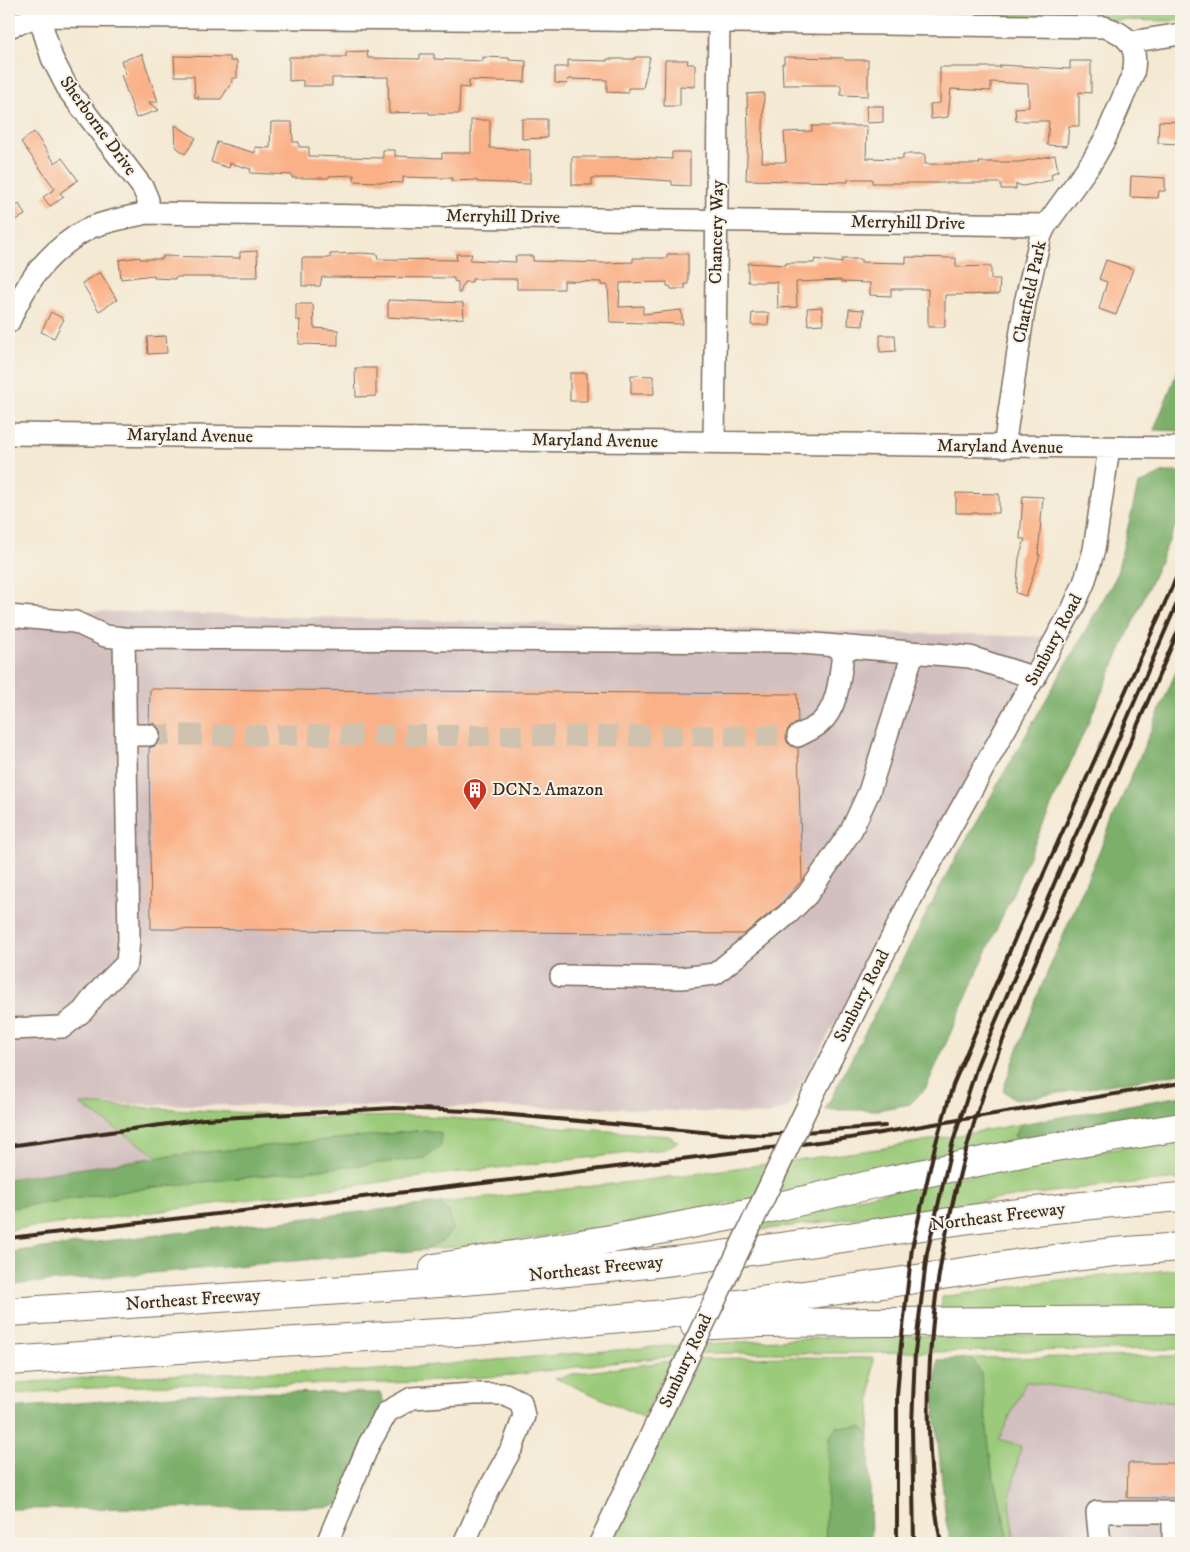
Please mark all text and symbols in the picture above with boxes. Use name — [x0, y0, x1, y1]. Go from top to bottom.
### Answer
street label: Sherborne Drive — [55, 72, 141, 180]
street label: Chancery Way — [705, 179, 729, 284]
street label: Merryhill Drive — [446, 205, 560, 229]
street label: Merryhill Drive — [851, 211, 965, 235]
street label: Chatfield Park — [1008, 239, 1052, 345]
street label: Maryland Avenue — [127, 424, 253, 448]
street label: Maryland Avenue — [532, 429, 658, 453]
street label: Maryland Avenue — [937, 435, 1063, 459]
street label: Sunbury Road — [1021, 590, 1087, 690]
building icon: DCN2 Amazon — [462, 777, 488, 811]
place label: DCN2 Amazon — [492, 779, 604, 801]
street label: Sunbury Road — [829, 946, 895, 1046]
street label: Northeast Freeway — [930, 1198, 1067, 1236]
street label: Northeast Freeway — [528, 1251, 665, 1287]
street label: Northeast Freeway — [125, 1284, 262, 1316]
street label: Sunbury Road — [655, 1311, 717, 1411]

